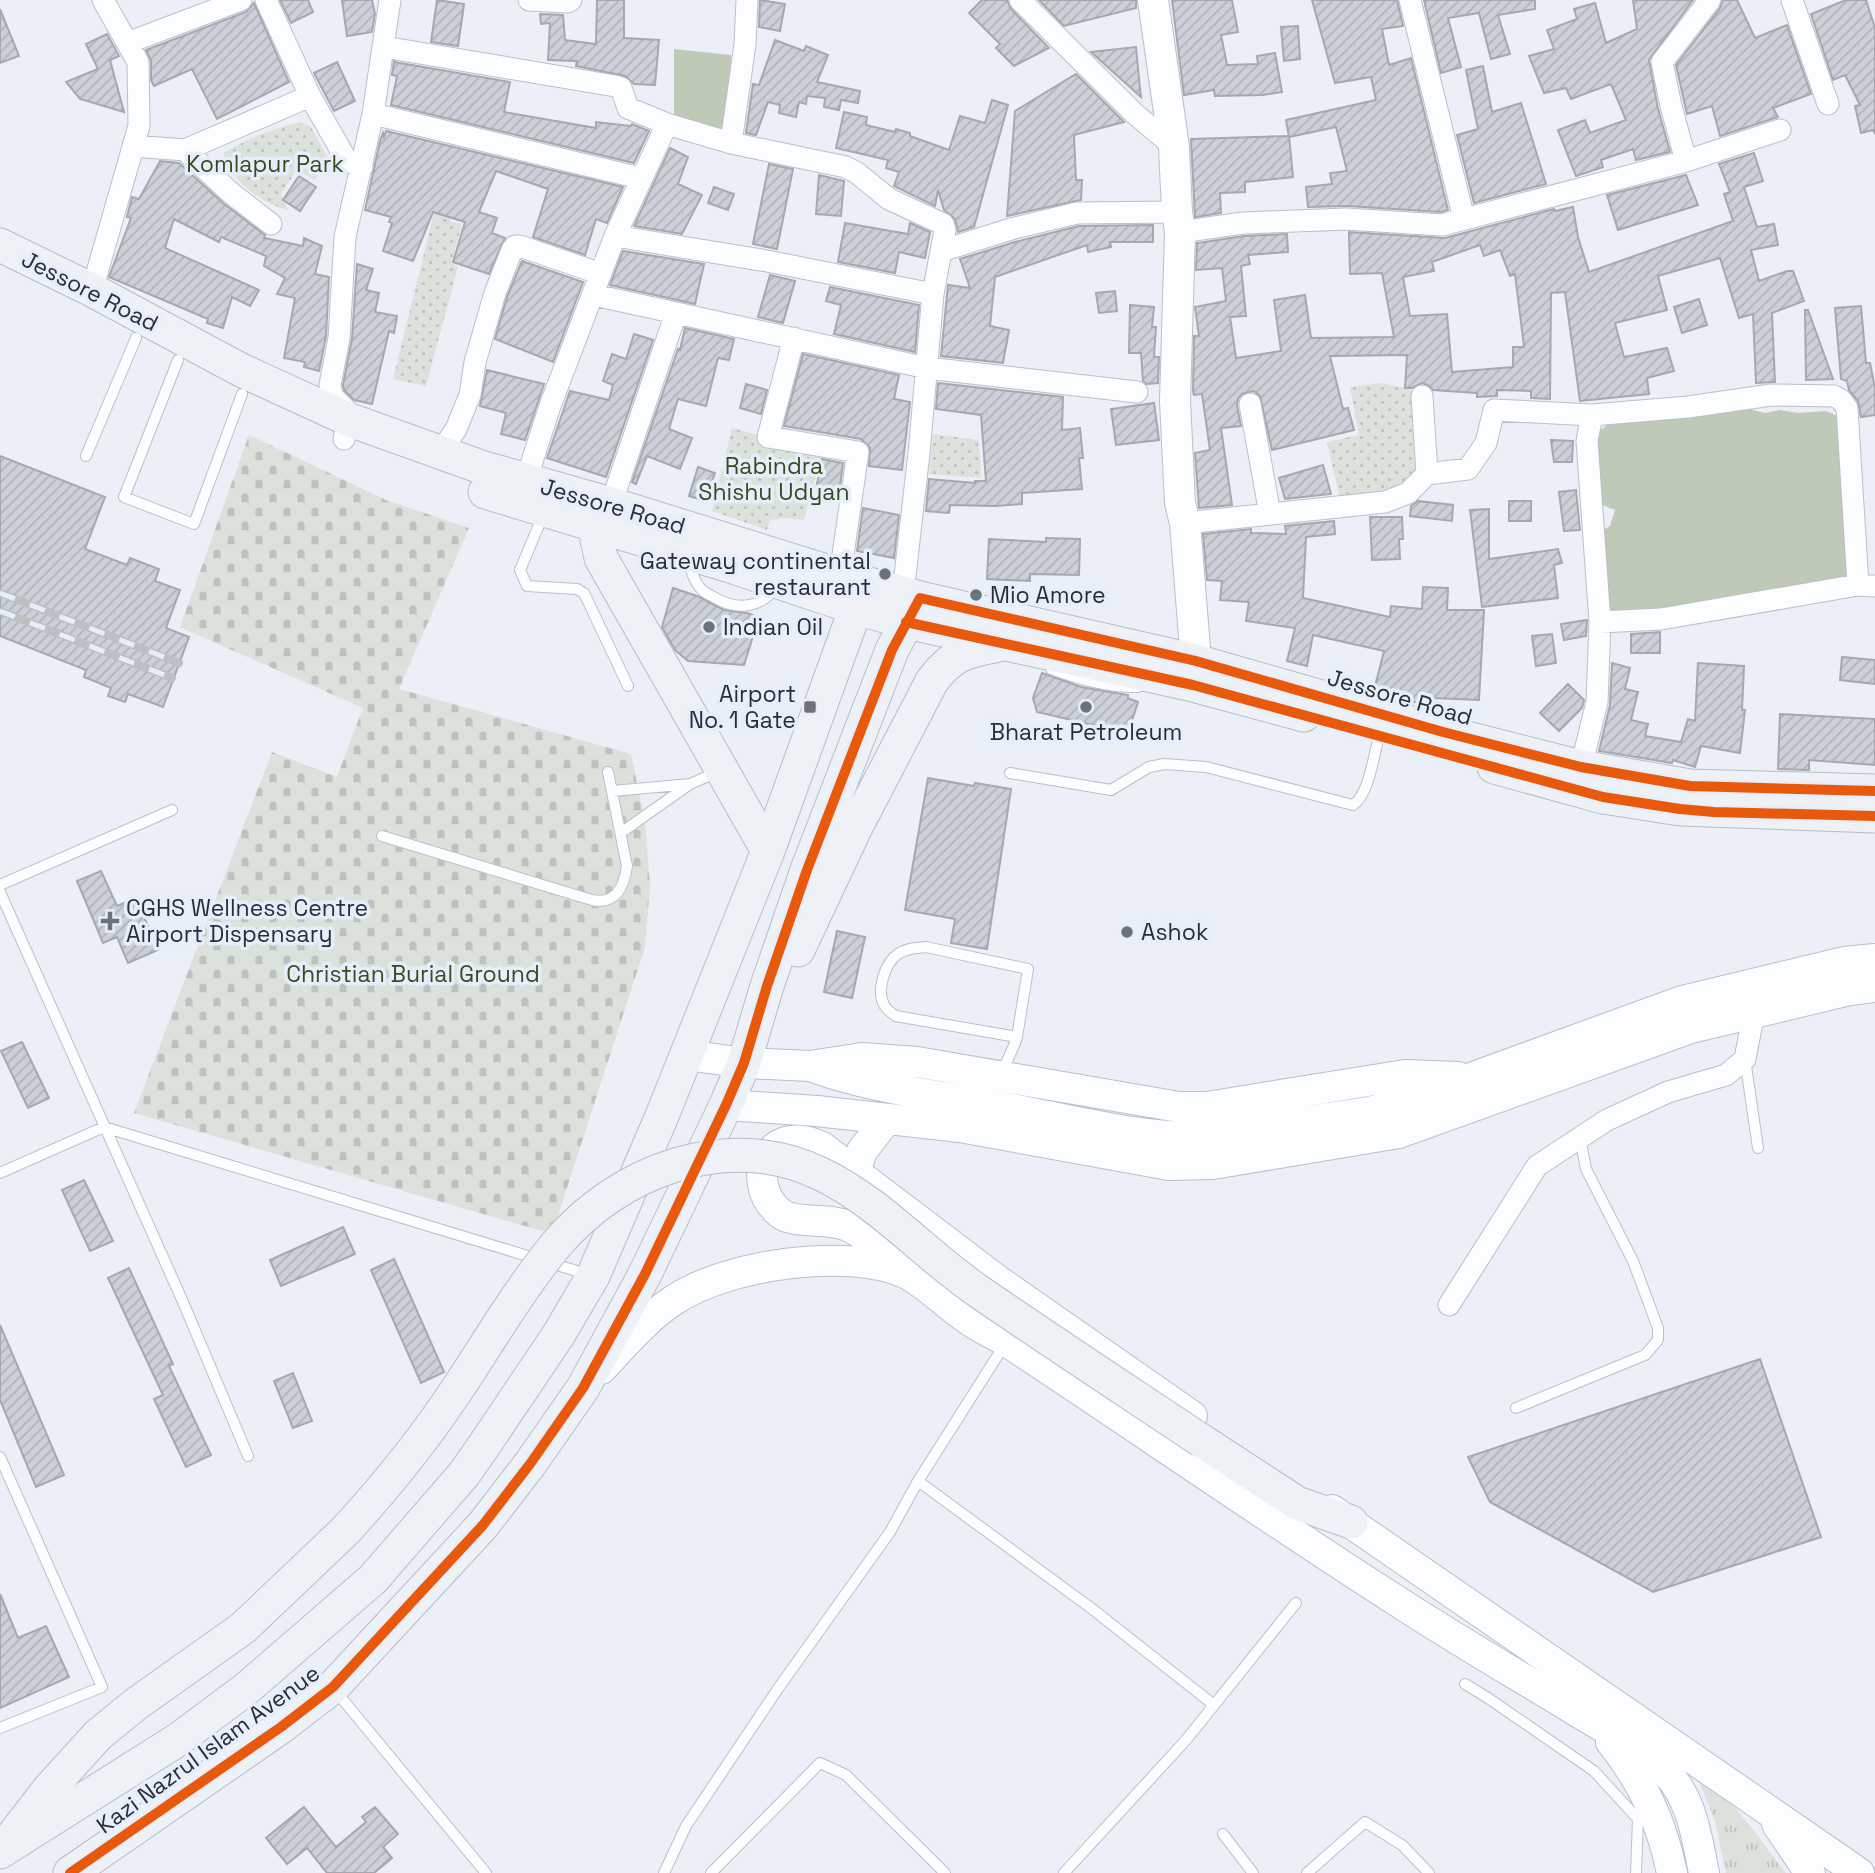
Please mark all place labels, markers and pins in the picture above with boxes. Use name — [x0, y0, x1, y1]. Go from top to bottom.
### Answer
place label: Gateway continental restaurant — [640, 546, 871, 602]
marker: Gateway continental restaurant — [877, 566, 893, 582]
place label: Mio Amore — [990, 580, 1106, 610]
marker: Mio Amore — [968, 587, 984, 603]
place label: Indian Oil — [723, 612, 823, 642]
marker: Indian Oil — [701, 619, 717, 635]
place label: Airport No. 1 Gate — [689, 679, 796, 735]
marker: Airport No. 1 Gate — [802, 699, 818, 715]
marker: Bharat Petroleum — [1078, 699, 1094, 715]
place label: Bharat Petroleum — [990, 717, 1182, 747]
place label: CGHS Wellness Centre Airport Dispensary — [126, 893, 368, 949]
marker: CGHS Wellness Centre Airport Dispensary — [100, 911, 120, 931]
place label: Ashok — [1141, 917, 1208, 947]
marker: Ashok — [1119, 924, 1135, 940]

